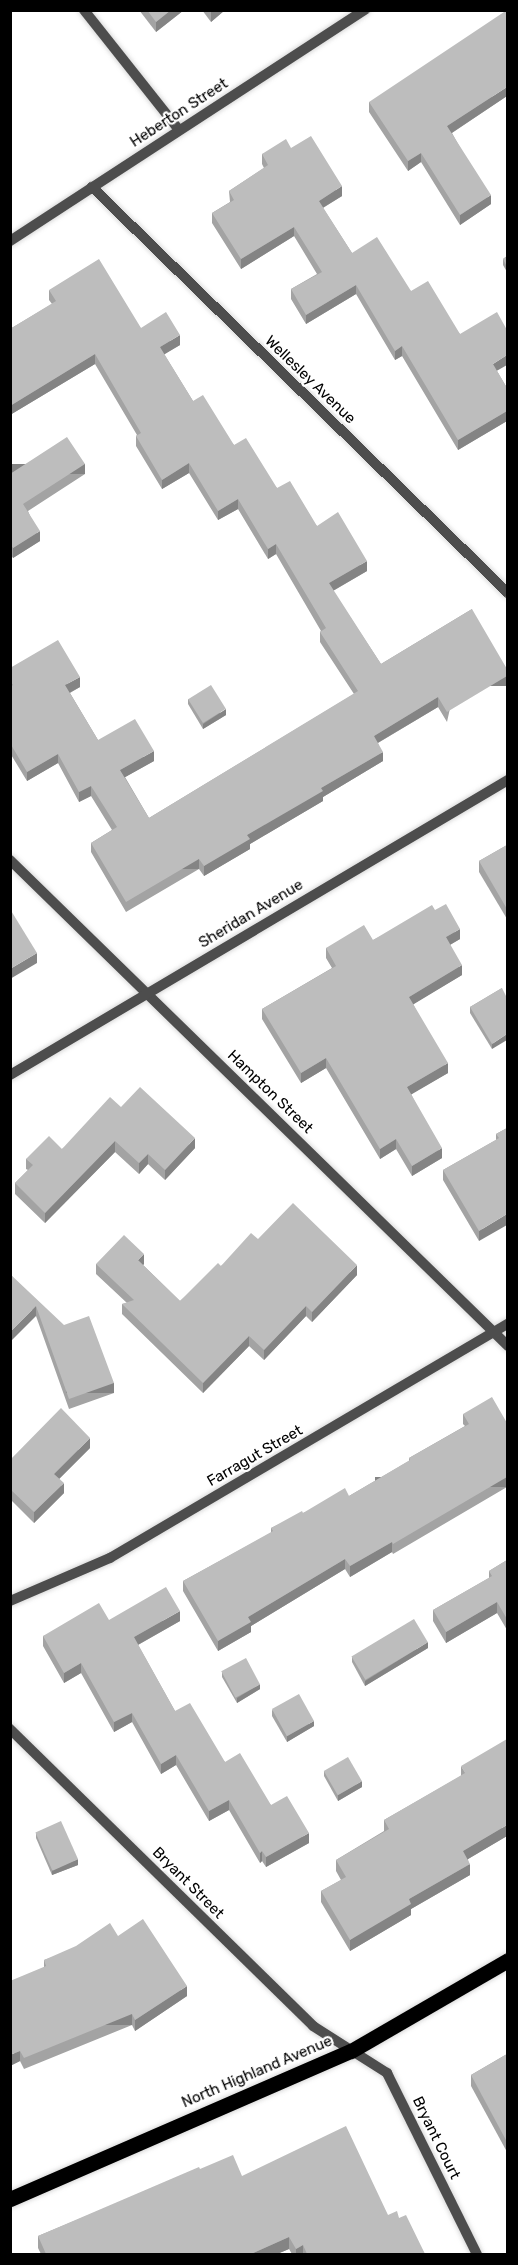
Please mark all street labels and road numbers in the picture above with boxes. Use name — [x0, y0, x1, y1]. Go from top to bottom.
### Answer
street label: Heberton Street — [127, 75, 231, 151]
street label: Wellesley Avenue — [261, 332, 359, 428]
street label: Sheridan Avenue — [195, 876, 307, 952]
street label: Hampton Street — [224, 1047, 316, 1137]
street label: Farragut Street — [204, 1421, 306, 1491]
street label: Bryant Street — [148, 1843, 228, 1923]
street label: North Highland Avenue — [179, 2032, 335, 2112]
street label: Bryant Court — [408, 2094, 464, 2182]

